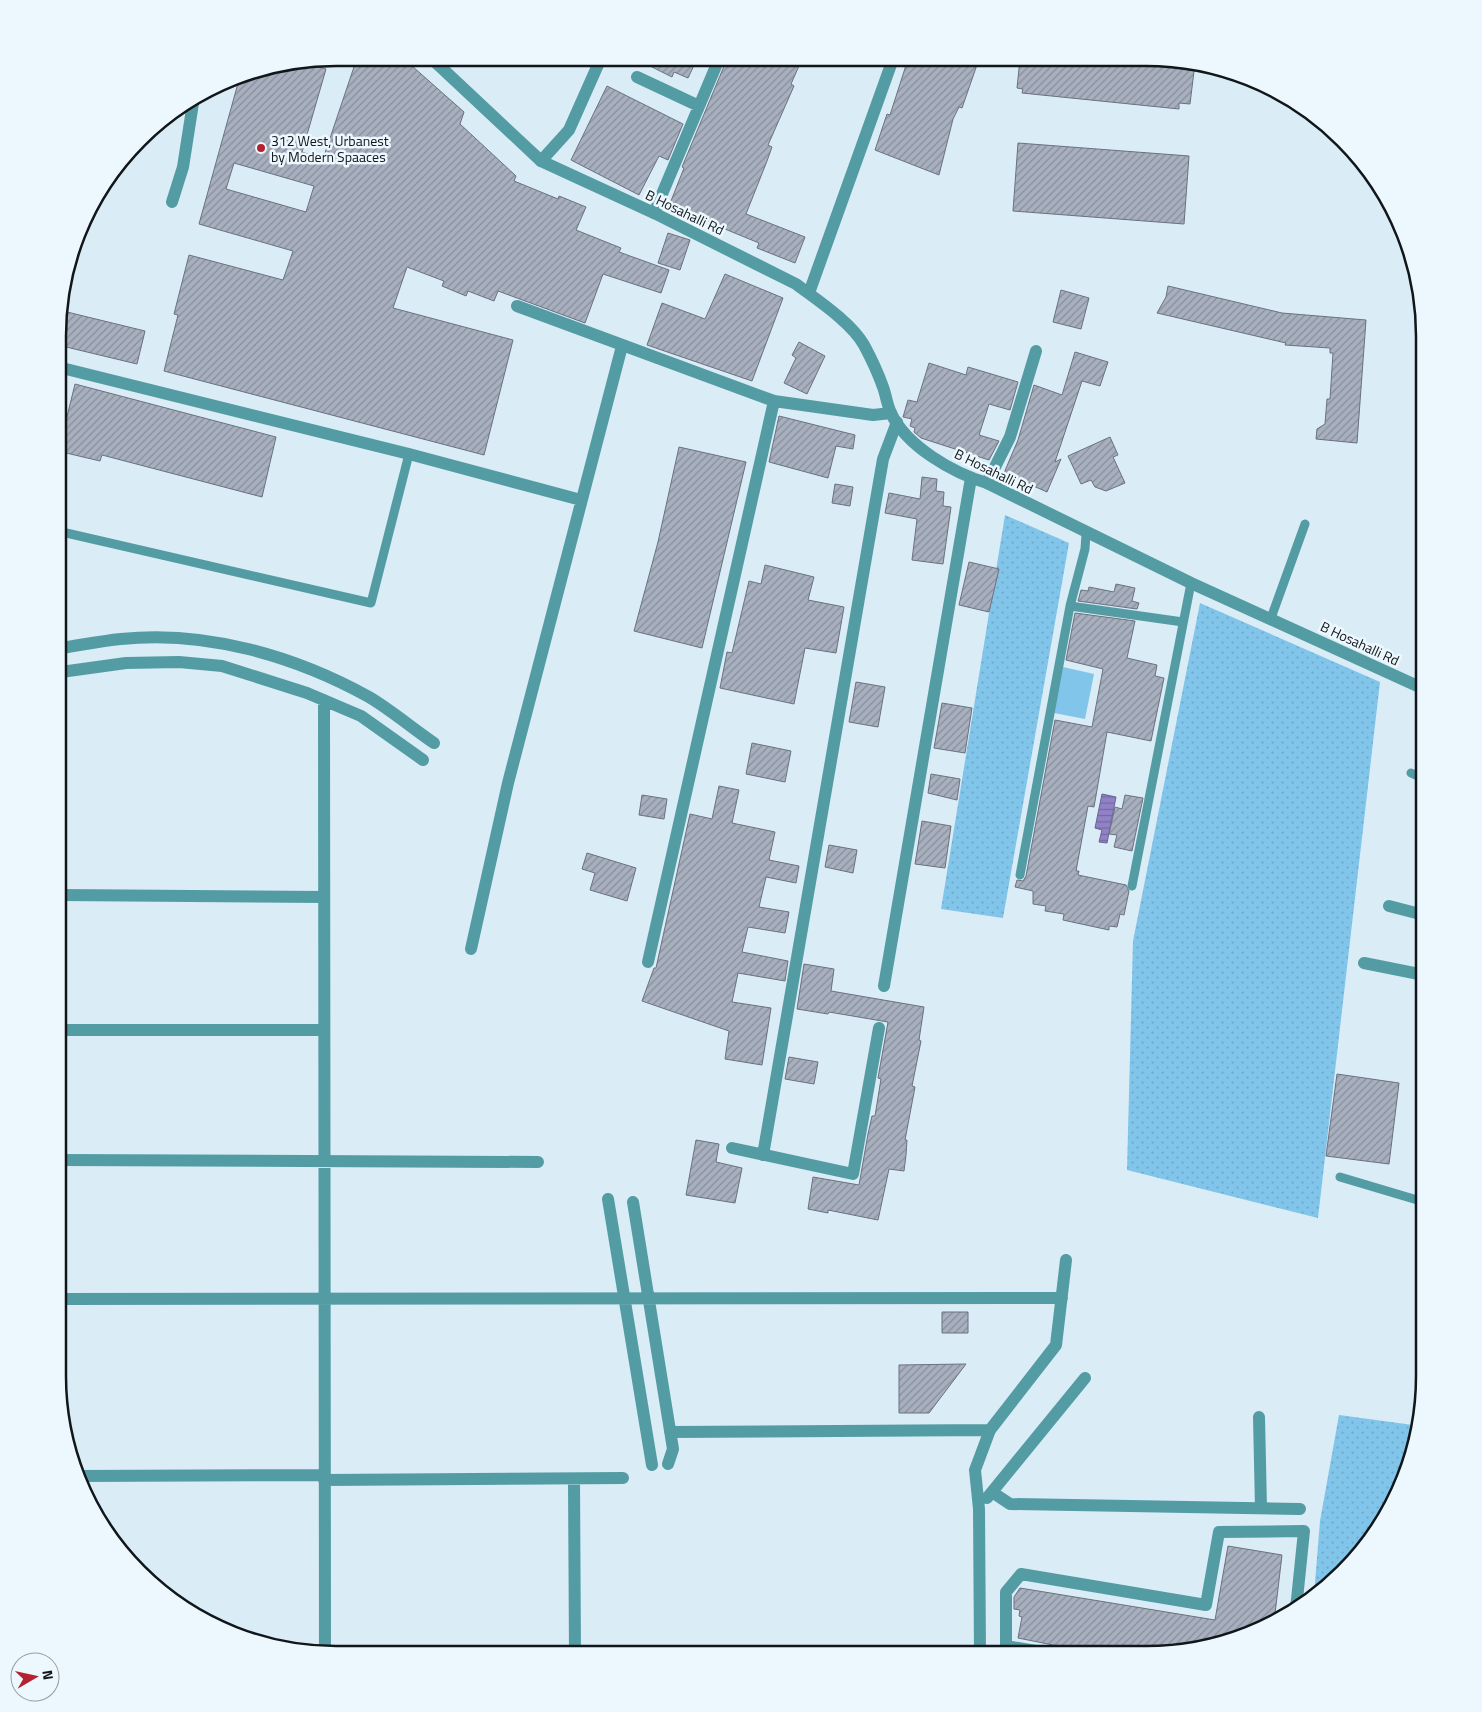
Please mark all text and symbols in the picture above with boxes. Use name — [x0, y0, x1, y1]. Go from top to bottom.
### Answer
place label: 312 West, Urbanest by Modern Spaaces — [271, 130, 389, 167]
marker: 312 West, Urbanest by Modern Spaaces — [255, 142, 267, 154]
street label: B Hosahalli Rd — [642, 184, 728, 240]
street label: B Hosahalli Rd — [951, 443, 1037, 499]
street label: B Hosahalli Rd — [1317, 616, 1403, 670]
north arrow — [10, 1652, 60, 1702]
text: N — [37, 1668, 59, 1681]

